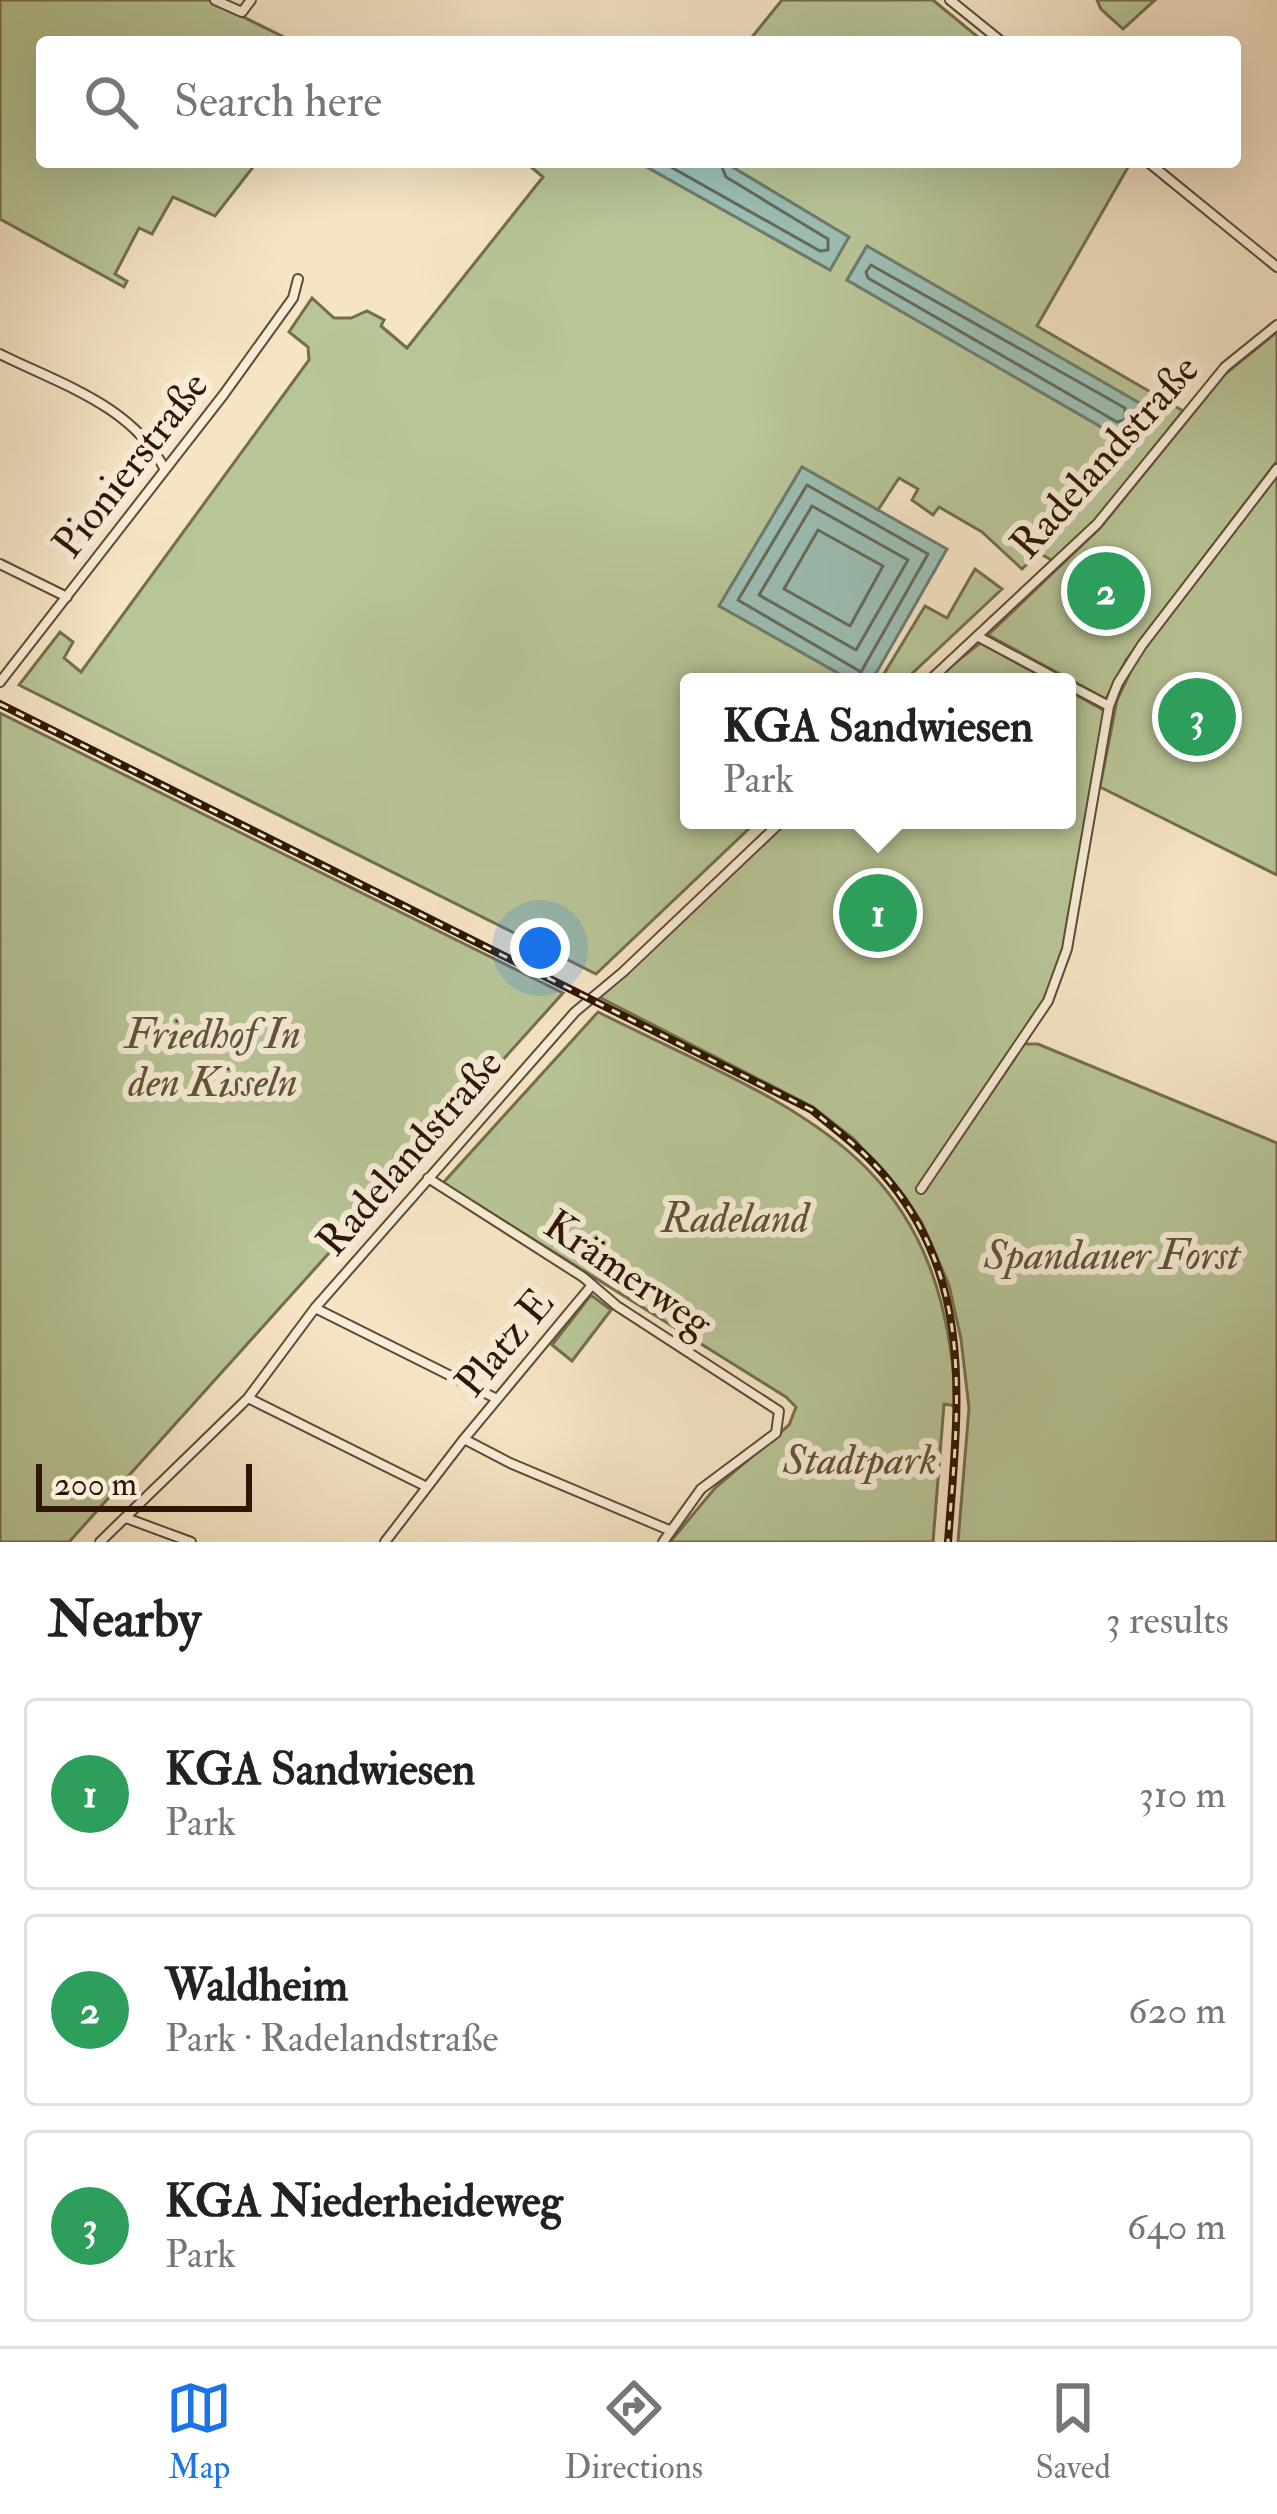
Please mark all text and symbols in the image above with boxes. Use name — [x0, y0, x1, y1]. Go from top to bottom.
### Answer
search box — [36, 36, 1241, 168]
icon: search — [78, 69, 144, 135]
text: Search here — [174, 74, 382, 130]
street label: Radelandstraße — [1000, 344, 1210, 570]
street label: Pionierstraße — [42, 361, 220, 569]
pin: 2 — [1067, 546, 1145, 636]
pin: 3 — [1158, 672, 1236, 762]
popup — [680, 673, 1076, 829]
text: KGA Sandwiesen — [723, 699, 1033, 755]
text: Park — [723, 755, 794, 804]
pin: 1 — [839, 868, 917, 958]
your location — [510, 918, 570, 978]
park label: Friedhof In den Kisseln — [123, 1009, 301, 1109]
street label: Radelandstraße — [306, 1039, 514, 1267]
park label: Radeland — [660, 1193, 811, 1245]
street label: Krämerweg — [534, 1199, 723, 1350]
park label: Spandauer Forst — [983, 1230, 1242, 1282]
street label: Platz E — [445, 1278, 565, 1408]
park label: Stadtpark — [782, 1435, 937, 1487]
scale bar — [36, 1458, 252, 1511]
text: 200 m — [54, 1464, 137, 1505]
text: Nearby — [48, 1588, 201, 1652]
text: 3 results — [1106, 1596, 1229, 1645]
text: KGA Sandwiesen — [165, 1742, 475, 1798]
text: 1 — [83, 1770, 97, 1819]
text: 310 m — [1139, 1770, 1226, 1819]
text: Park — [165, 1798, 236, 1847]
text: Waldheim — [165, 1958, 348, 2014]
text: 2 — [80, 1986, 100, 2035]
text: 620 m — [1128, 1986, 1226, 2035]
text: Park · Radelandstraße — [165, 2014, 499, 2063]
text: KGA Niederheideweg — [165, 2174, 563, 2230]
text: 3 — [83, 2202, 97, 2251]
text: 640 m — [1127, 2202, 1226, 2251]
text: Park — [165, 2230, 236, 2279]
tab: Map — [166, 2375, 232, 2488]
tab: Directions — [565, 2375, 703, 2488]
tab: Saved — [1035, 2375, 1111, 2488]

